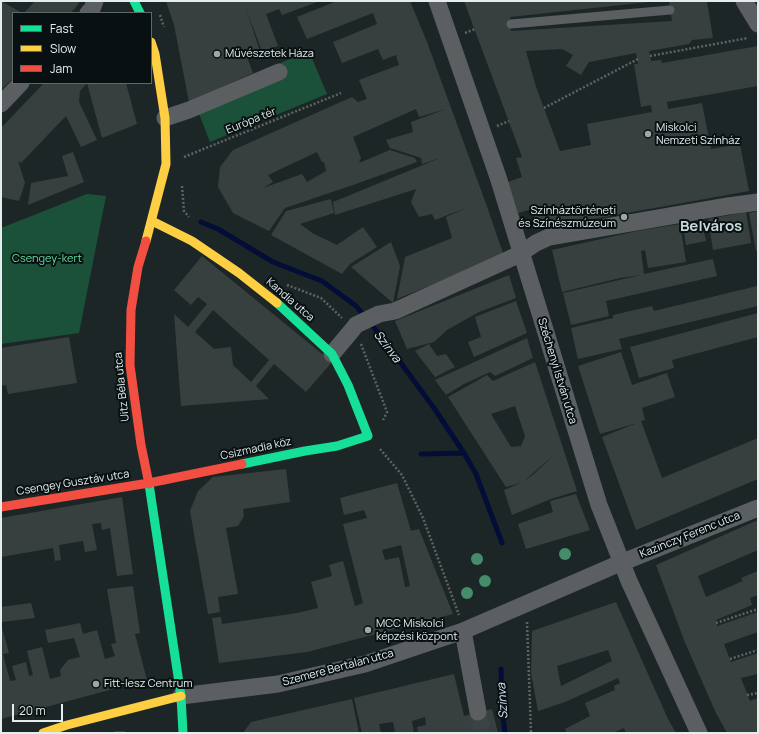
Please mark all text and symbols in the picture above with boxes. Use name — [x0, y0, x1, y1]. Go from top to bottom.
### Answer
legend — [12, 12, 152, 84]
text: Fast — [50, 20, 74, 37]
text: Slow — [50, 40, 76, 57]
place label: Művészetek Háza — [225, 47, 314, 61]
marker: Művészetek Háza — [212, 49, 222, 59]
text: Jam — [50, 60, 72, 77]
street label: Európa tér — [224, 105, 278, 137]
place label: Miskolci Nemzeti Színház — [656, 121, 740, 147]
marker: Miskolci Nemzeti Színház — [643, 129, 653, 139]
place label: Színháztörténeti és Színészmúzeum — [518, 204, 616, 230]
marker: Színháztörténeti és Színészmúzeum — [619, 212, 629, 222]
district label: Belváros — [680, 218, 742, 236]
park label: Csengey-kert — [12, 252, 82, 266]
street label: Kandia utca — [263, 276, 317, 324]
street label: Széchenyi István utca — [535, 316, 579, 426]
water label: Szinva — [370, 328, 404, 366]
street label: Uitz Béla utca — [112, 352, 132, 422]
street label: Csizmadia köz — [219, 435, 293, 463]
street label: Csengey Gusztáv utca — [16, 468, 130, 498]
street label: Kazinczy Ferenc utca — [638, 509, 742, 561]
place label: MCC Miskolci képzési központ — [376, 617, 458, 643]
marker: MCC Miskolci képzési központ — [363, 625, 373, 635]
street label: Szemere Bertalan utca — [281, 647, 395, 689]
place label: Fitt-lesz Centrum — [104, 677, 193, 691]
marker: Fitt-lesz Centrum — [91, 679, 101, 689]
water label: Szinva — [495, 682, 511, 720]
scale bar — [14, 696, 65, 722]
text: 20 m — [19, 702, 46, 719]

